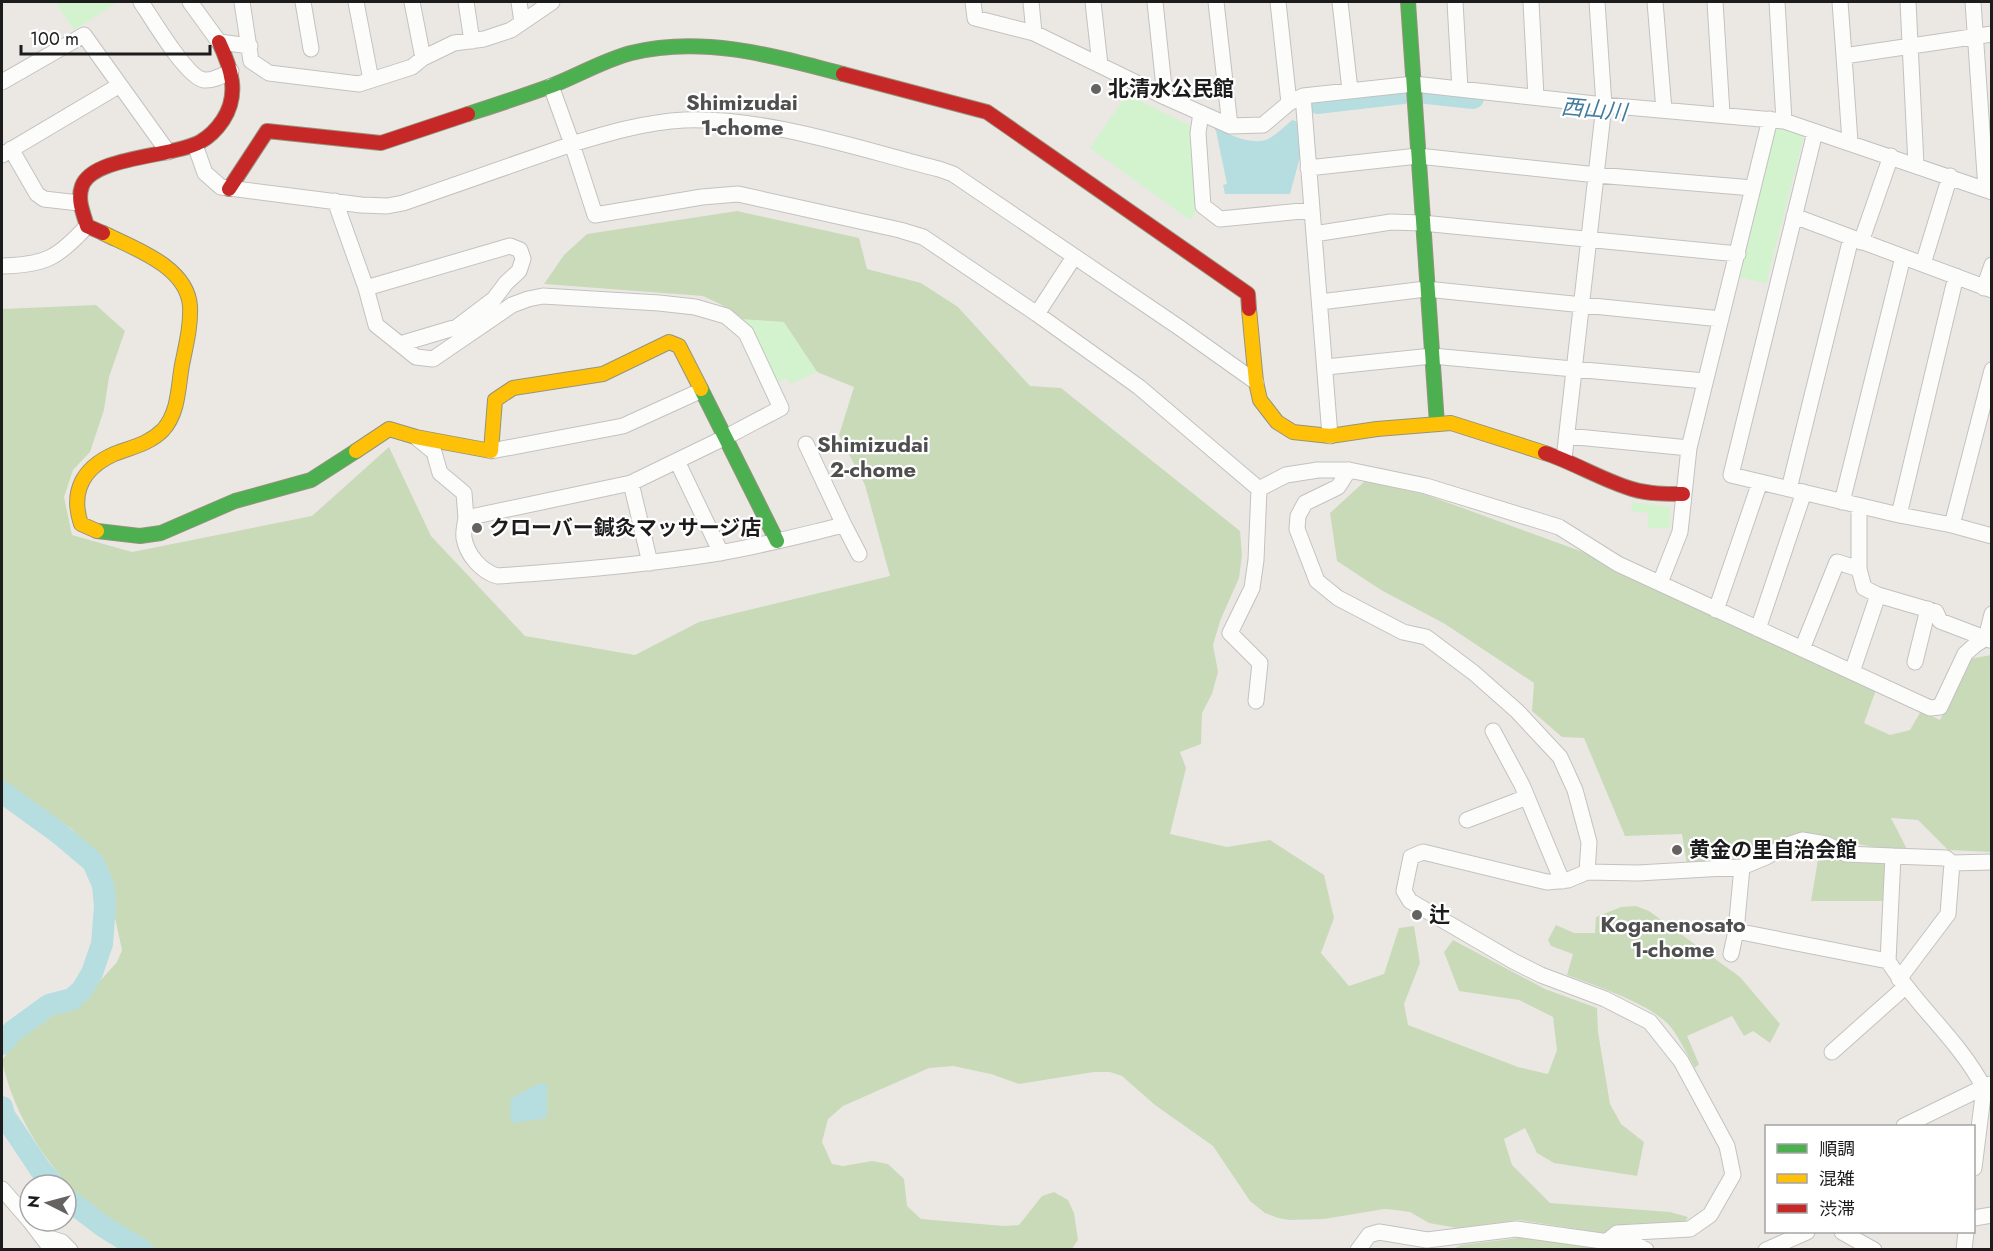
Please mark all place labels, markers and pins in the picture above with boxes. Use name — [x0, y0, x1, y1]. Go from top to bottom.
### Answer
place label: 北清水公民館 — [1108, 74, 1234, 104]
marker: 北清水公民館 — [1089, 82, 1103, 96]
place label: クローバー鍼灸マッサージ店 — [489, 513, 761, 543]
marker: クローバー鍼灸マッサージ店 — [470, 521, 484, 535]
place label: 黄金の里自治会館 — [1689, 835, 1857, 865]
marker: 黄金の里自治会館 — [1670, 843, 1684, 857]
place label: 辻 — [1429, 900, 1450, 930]
marker: 辻 — [1410, 908, 1424, 922]

